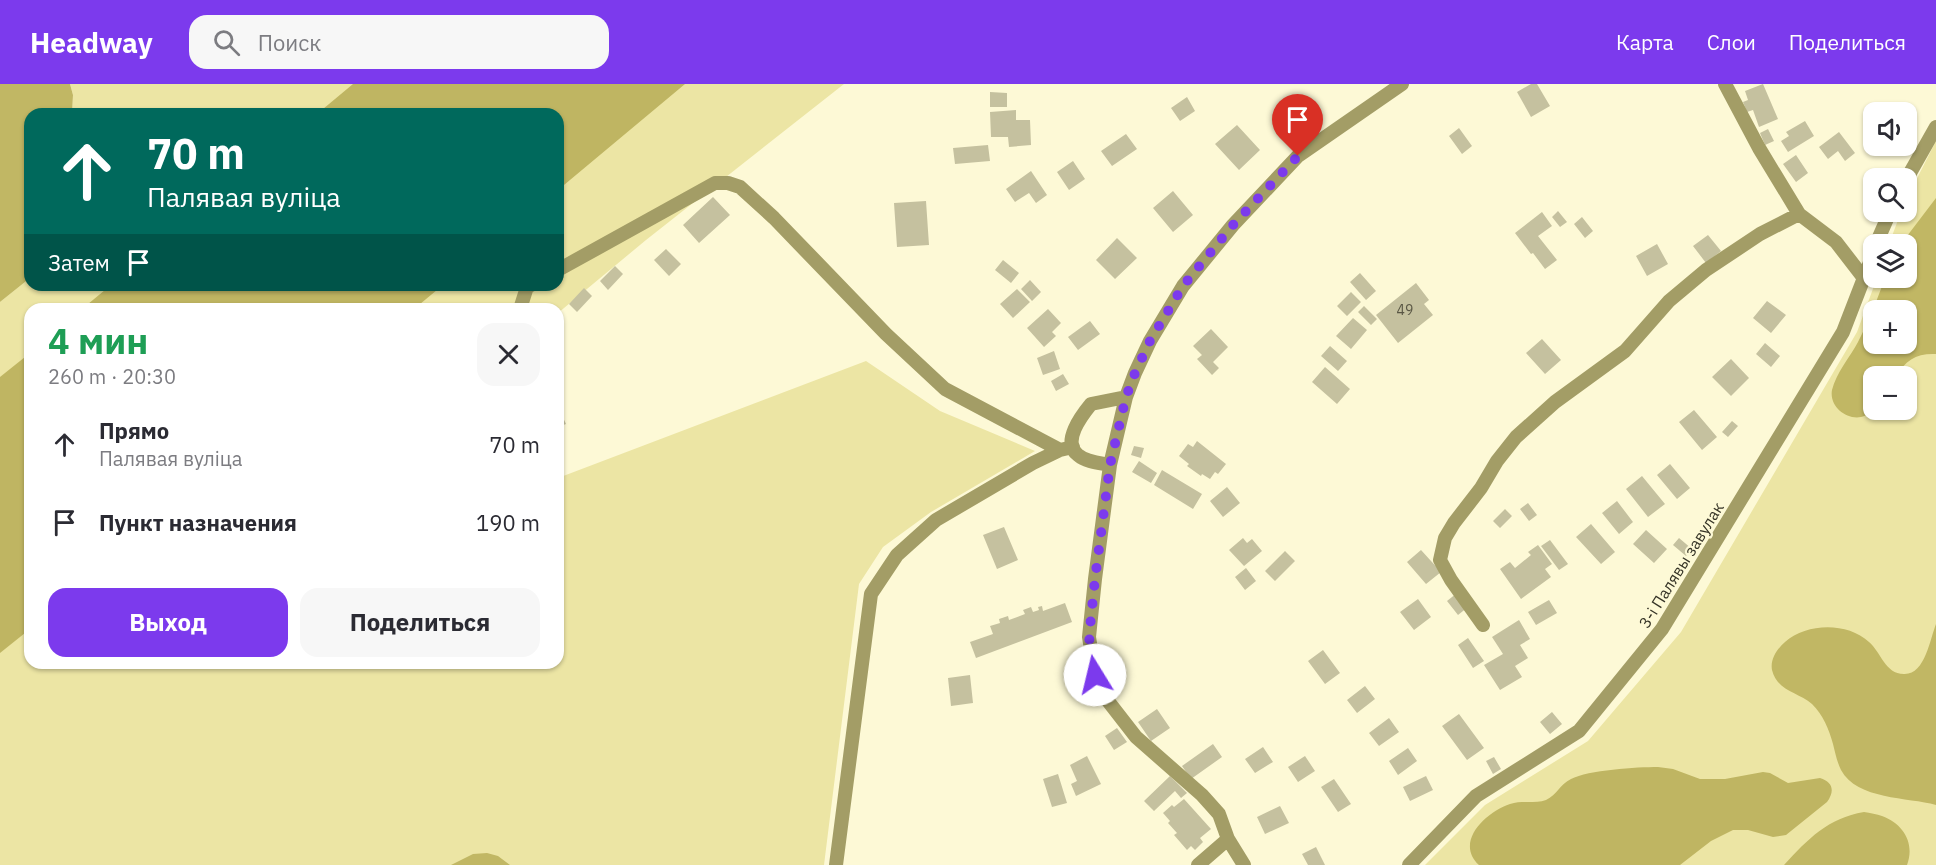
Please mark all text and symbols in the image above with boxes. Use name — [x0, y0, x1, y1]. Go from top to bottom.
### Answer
search box — [189, 15, 609, 69]
text: Headway — [30, 24, 153, 61]
icon: search — [210, 26, 243, 59]
text: Поиск — [258, 28, 321, 57]
text: Карта — [1616, 28, 1674, 56]
text: Слои — [1707, 28, 1756, 56]
text: Поделиться — [1789, 28, 1906, 56]
pin — [1272, 94, 1323, 156]
map controls — [1863, 102, 1917, 420]
button: sound — [1863, 102, 1917, 156]
icon: arrive — [1281, 103, 1314, 136]
text: 70 m — [147, 126, 245, 181]
icon: ahead — [48, 132, 126, 210]
button: search — [1863, 168, 1917, 222]
text: Палявая вуліца — [147, 179, 341, 214]
button: layers — [1863, 234, 1917, 288]
icon: arrive — [122, 246, 155, 279]
text: Затем — [48, 248, 110, 277]
button: + — [1863, 300, 1917, 354]
house number: 49 — [1397, 301, 1413, 319]
text: 4 мин — [48, 317, 148, 364]
button: close — [477, 323, 540, 386]
text: 260 m · 20:30 — [48, 363, 176, 390]
button: − — [1863, 366, 1917, 420]
text: Прямо — [99, 416, 169, 445]
icon: ahead — [48, 428, 81, 461]
text: 70 m — [489, 430, 540, 459]
text: Палявая вуліца — [99, 445, 243, 472]
street label: 3-і Палявы завулак — [1634, 498, 1728, 632]
icon: arrive — [48, 506, 81, 539]
text: Пункт назначения — [99, 508, 297, 537]
text: 190 m — [476, 508, 540, 537]
button: Выход — [48, 588, 288, 657]
button: Поделиться — [300, 588, 540, 657]
position arrow — [1063, 643, 1127, 707]

